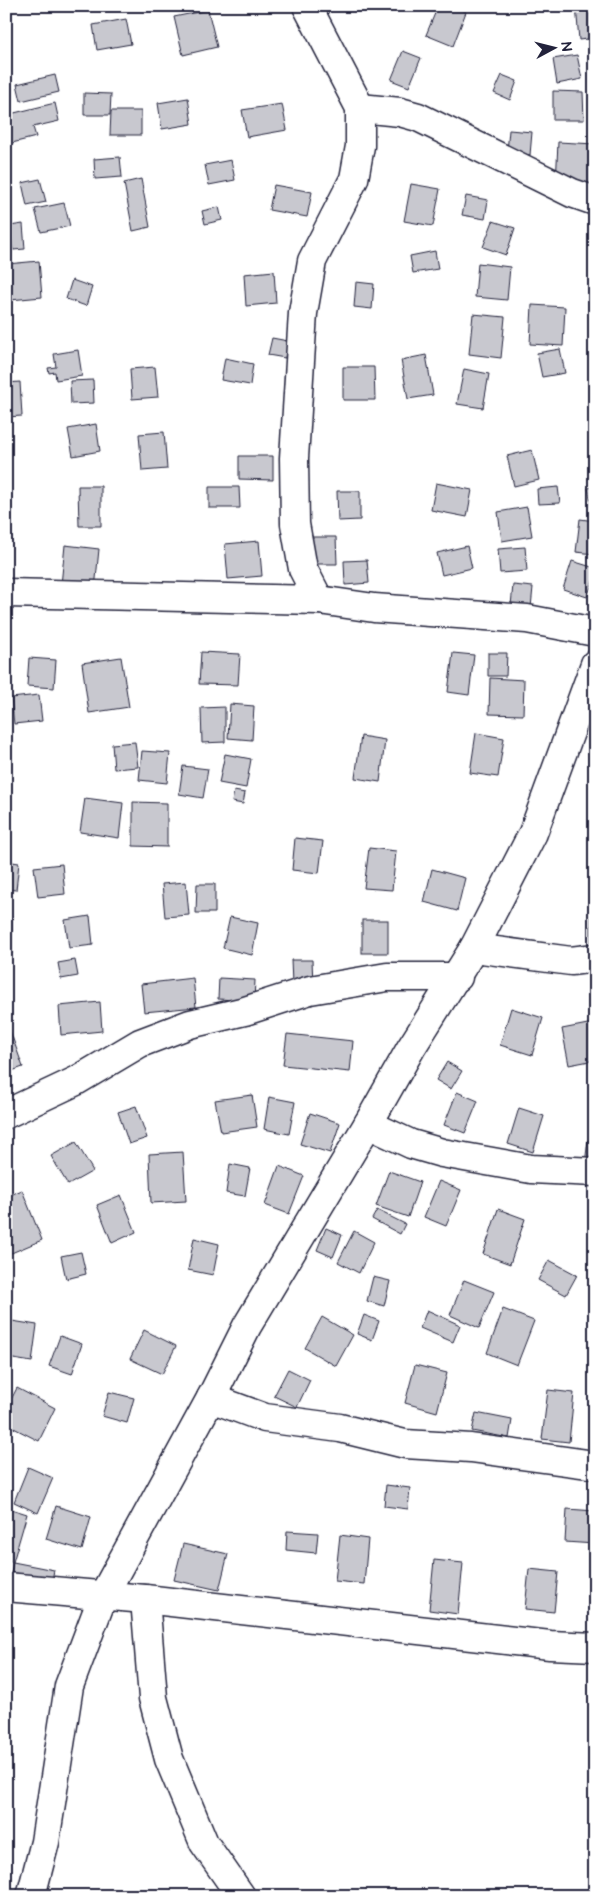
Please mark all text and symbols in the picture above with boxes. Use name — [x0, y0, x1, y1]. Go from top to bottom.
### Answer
north arrow — [528, 22, 578, 72]
text: N — [555, 41, 576, 52]

